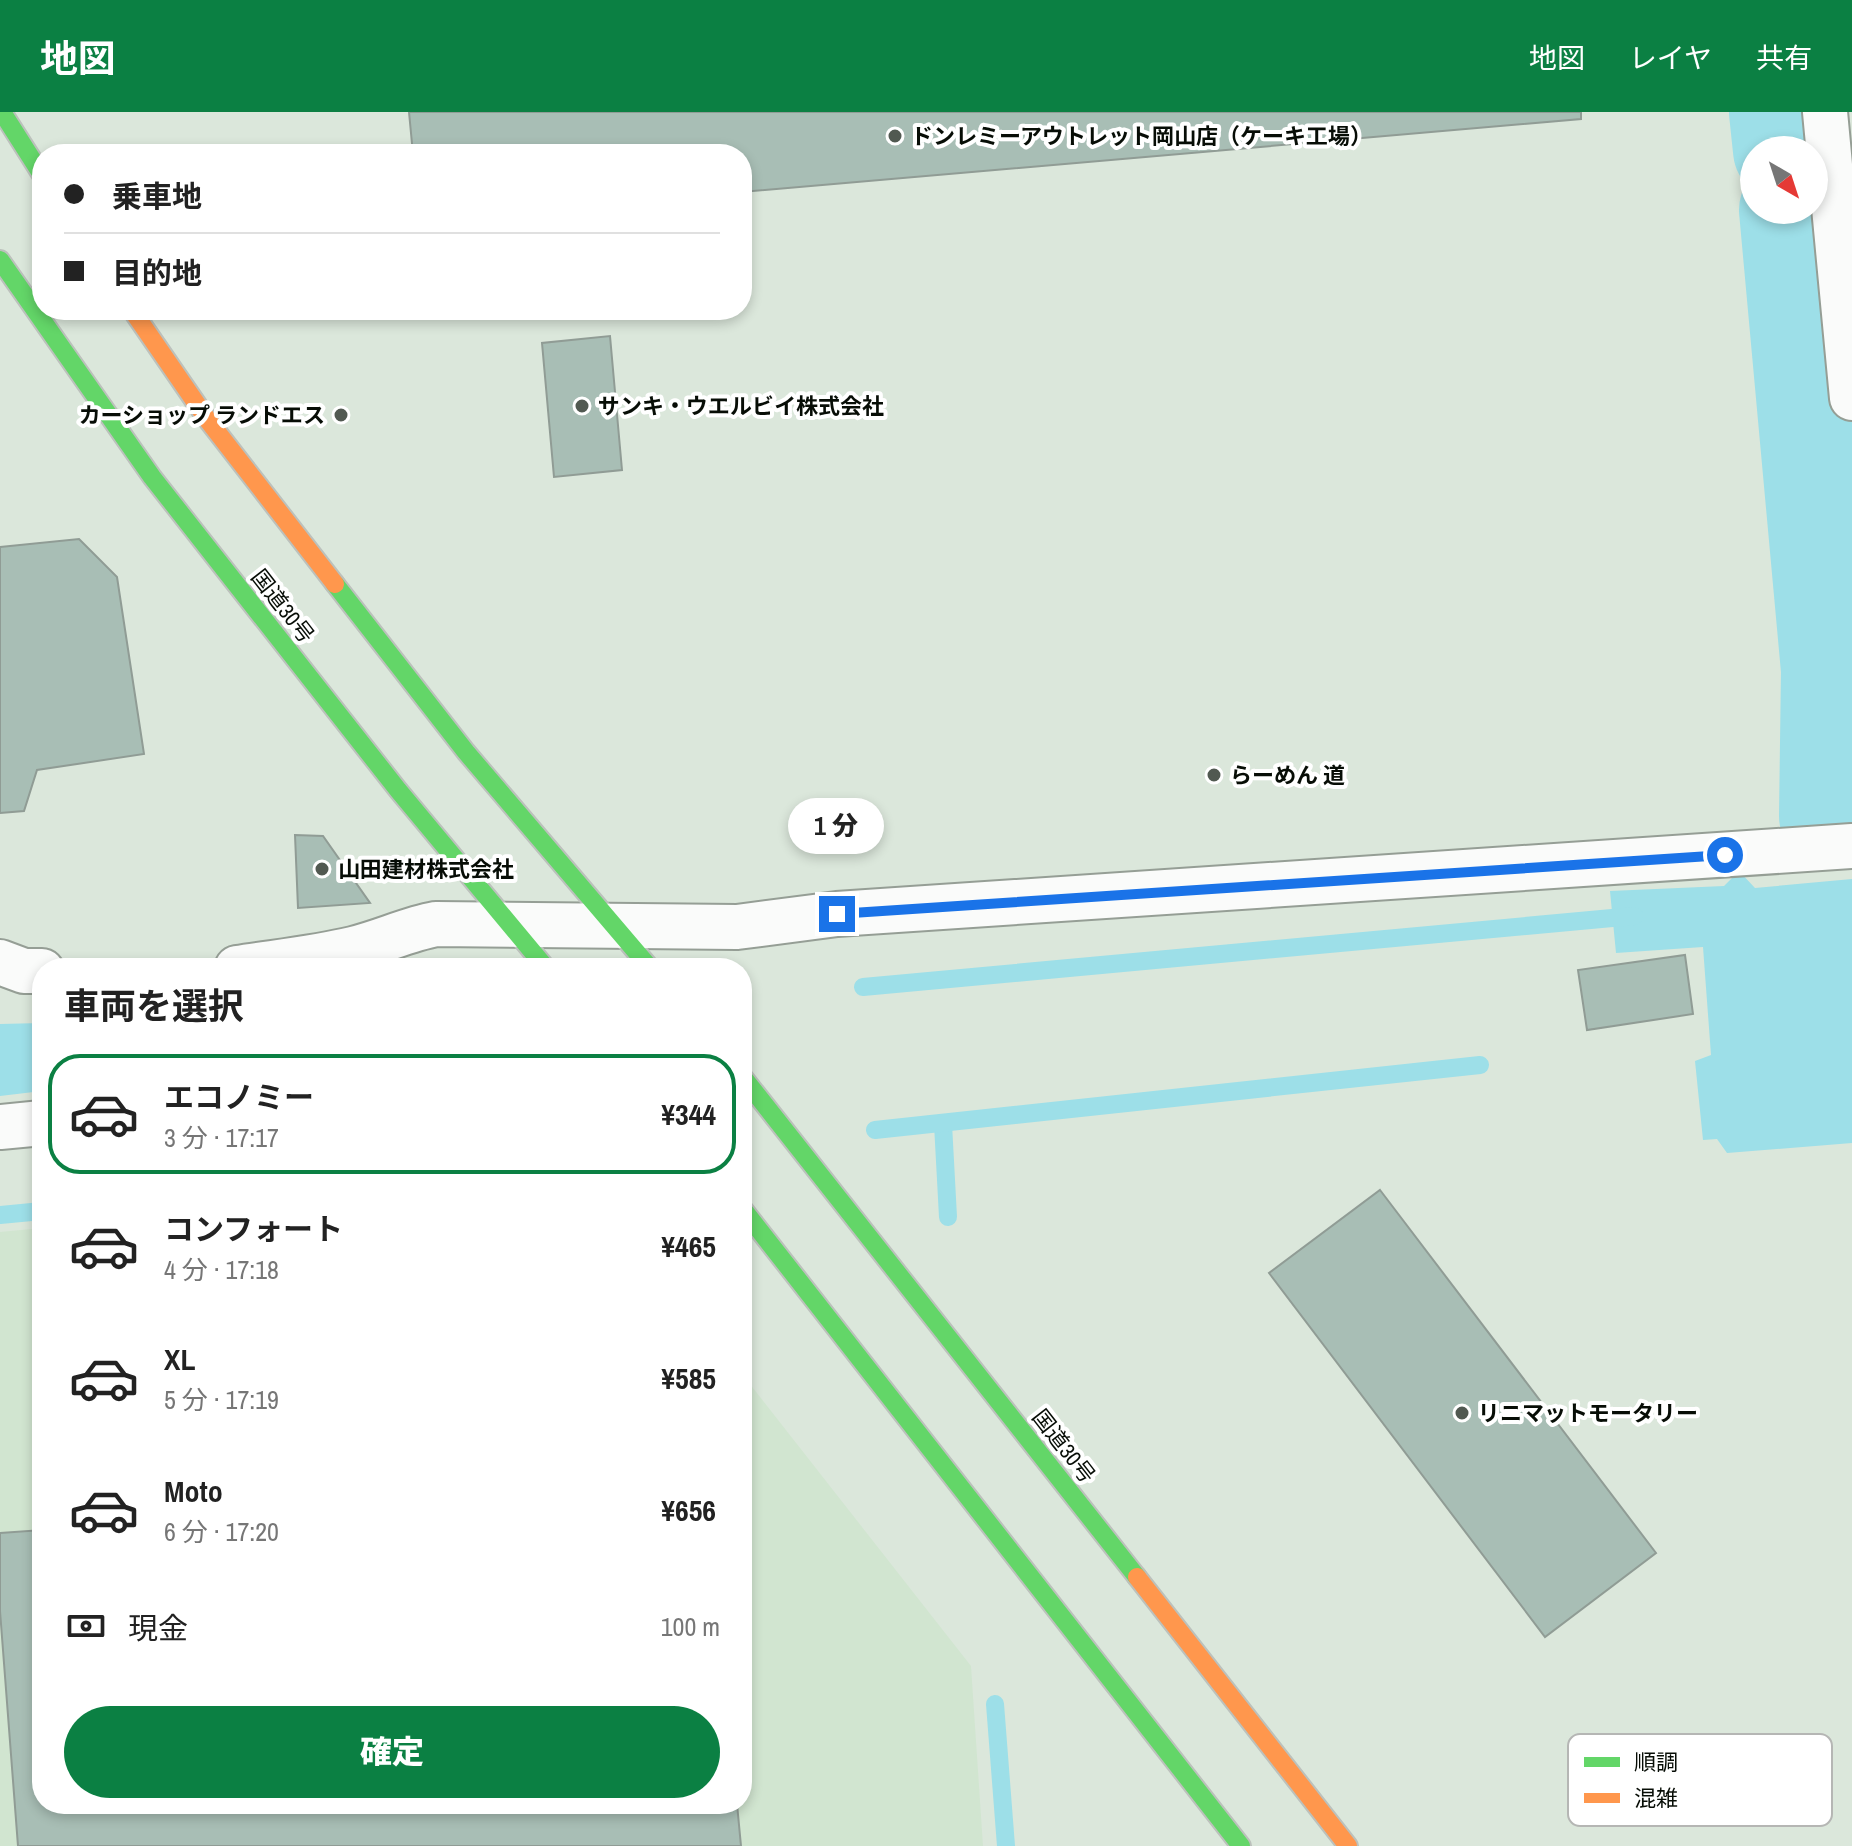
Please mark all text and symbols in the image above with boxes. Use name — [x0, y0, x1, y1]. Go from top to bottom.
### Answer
text: 地図 — [40, 33, 116, 84]
text: 地図 — [1529, 39, 1585, 77]
text: レイヤ — [1629, 39, 1712, 77]
text: 共有 — [1756, 39, 1812, 77]
place label: ドンレミーアウトレット岡山店（ケーキ工場） — [911, 121, 1372, 151]
marker: ドンレミーアウトレット岡山店（ケーキ工場） — [886, 127, 904, 145]
north arrow — [1740, 136, 1828, 224]
map controls — [1740, 136, 1828, 224]
text: 乗車地 — [112, 176, 202, 216]
text: 目的地 — [112, 253, 202, 293]
place label: サンキ・ウエルビイ株式会社 — [598, 391, 884, 421]
marker: サンキ・ウエルビイ株式会社 — [573, 397, 591, 415]
place label: カーショップ ランドエス — [78, 400, 325, 430]
marker: カーショップ ランドエス — [332, 406, 350, 424]
street label: 国道30号 — [245, 563, 321, 649]
place label: らーめん 道 — [1230, 760, 1345, 790]
marker: らーめん 道 — [1205, 766, 1223, 784]
callout: 1 分 — [789, 798, 885, 854]
text: 1 分 — [814, 808, 858, 843]
route start — [1707, 837, 1743, 873]
place label: 山田建材株式会社 — [338, 854, 514, 884]
marker: 山田建材株式会社 — [313, 860, 331, 878]
route end — [819, 896, 855, 932]
text: 車両を選択 — [64, 982, 244, 1030]
text: エコノミー — [164, 1077, 314, 1117]
icon: car — [68, 1078, 140, 1150]
text: ¥344 — [661, 1094, 716, 1134]
text: 3 分 · 17:17 — [164, 1120, 279, 1155]
text: コンフォート — [164, 1209, 343, 1249]
icon: car — [68, 1210, 140, 1282]
text: ¥465 — [661, 1226, 716, 1266]
text: 4 分 · 17:18 — [164, 1252, 279, 1287]
text: XL — [164, 1339, 195, 1379]
icon: car — [68, 1342, 140, 1414]
text: ¥585 — [661, 1358, 716, 1398]
text: 5 分 · 17:19 — [164, 1382, 279, 1417]
place label: リニマットモータリー — [1478, 1398, 1698, 1428]
street label: 国道30号 — [1026, 1403, 1102, 1489]
marker: リニマットモータリー — [1453, 1404, 1471, 1422]
text: Moto — [164, 1471, 223, 1511]
icon: car — [68, 1474, 140, 1546]
text: ¥656 — [661, 1490, 716, 1530]
text: 6 分 · 17:20 — [164, 1514, 279, 1549]
icon: cash — [64, 1604, 108, 1648]
text: 現金 — [128, 1608, 188, 1648]
text: 100 m — [661, 1609, 720, 1644]
button: 確定 — [64, 1706, 720, 1798]
legend — [1568, 1734, 1832, 1826]
text: 順調 — [1634, 1747, 1678, 1777]
text: 混雑 — [1634, 1783, 1678, 1813]

